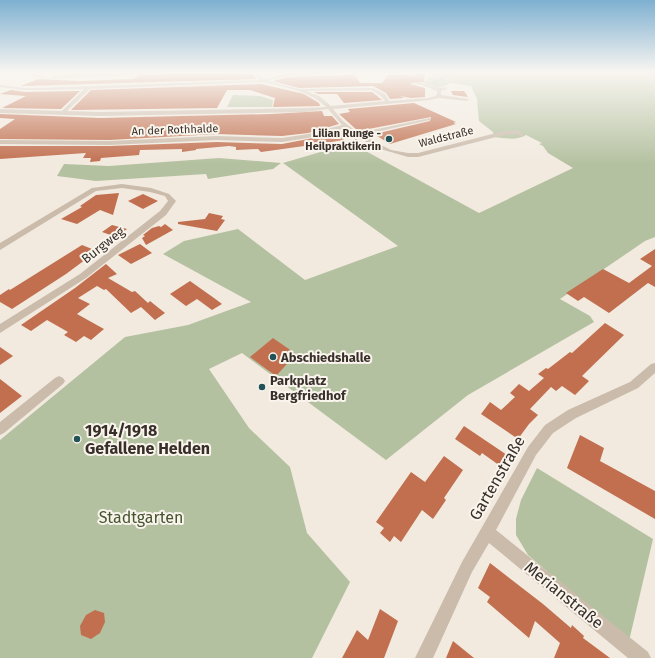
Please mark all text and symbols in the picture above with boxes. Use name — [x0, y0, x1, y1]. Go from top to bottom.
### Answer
street label: An der Rothhalde — [131, 122, 219, 138]
street label: Waldstraße — [417, 124, 475, 150]
place label: Lilian Runge - Heilpraktikerin — [305, 127, 381, 153]
marker: Lilian Runge - Heilpraktikerin — [384, 134, 394, 144]
street label: Burgweg — [79, 223, 128, 266]
place label: Abschiedshalle — [280, 350, 371, 365]
marker: Abschiedshalle — [268, 352, 278, 362]
place label: Parkplatz Bergfriedhof — [270, 373, 347, 403]
marker: Parkplatz Bergfriedhof — [257, 382, 267, 392]
place label: 1914/1918 Gefallene Helden — [85, 421, 210, 458]
street label: Gartenstraße — [465, 432, 529, 524]
marker: 1914/1918 Gefallene Helden — [72, 434, 82, 444]
park label: Stadtgarten — [99, 508, 183, 527]
street label: Merianstraße — [521, 557, 607, 633]

